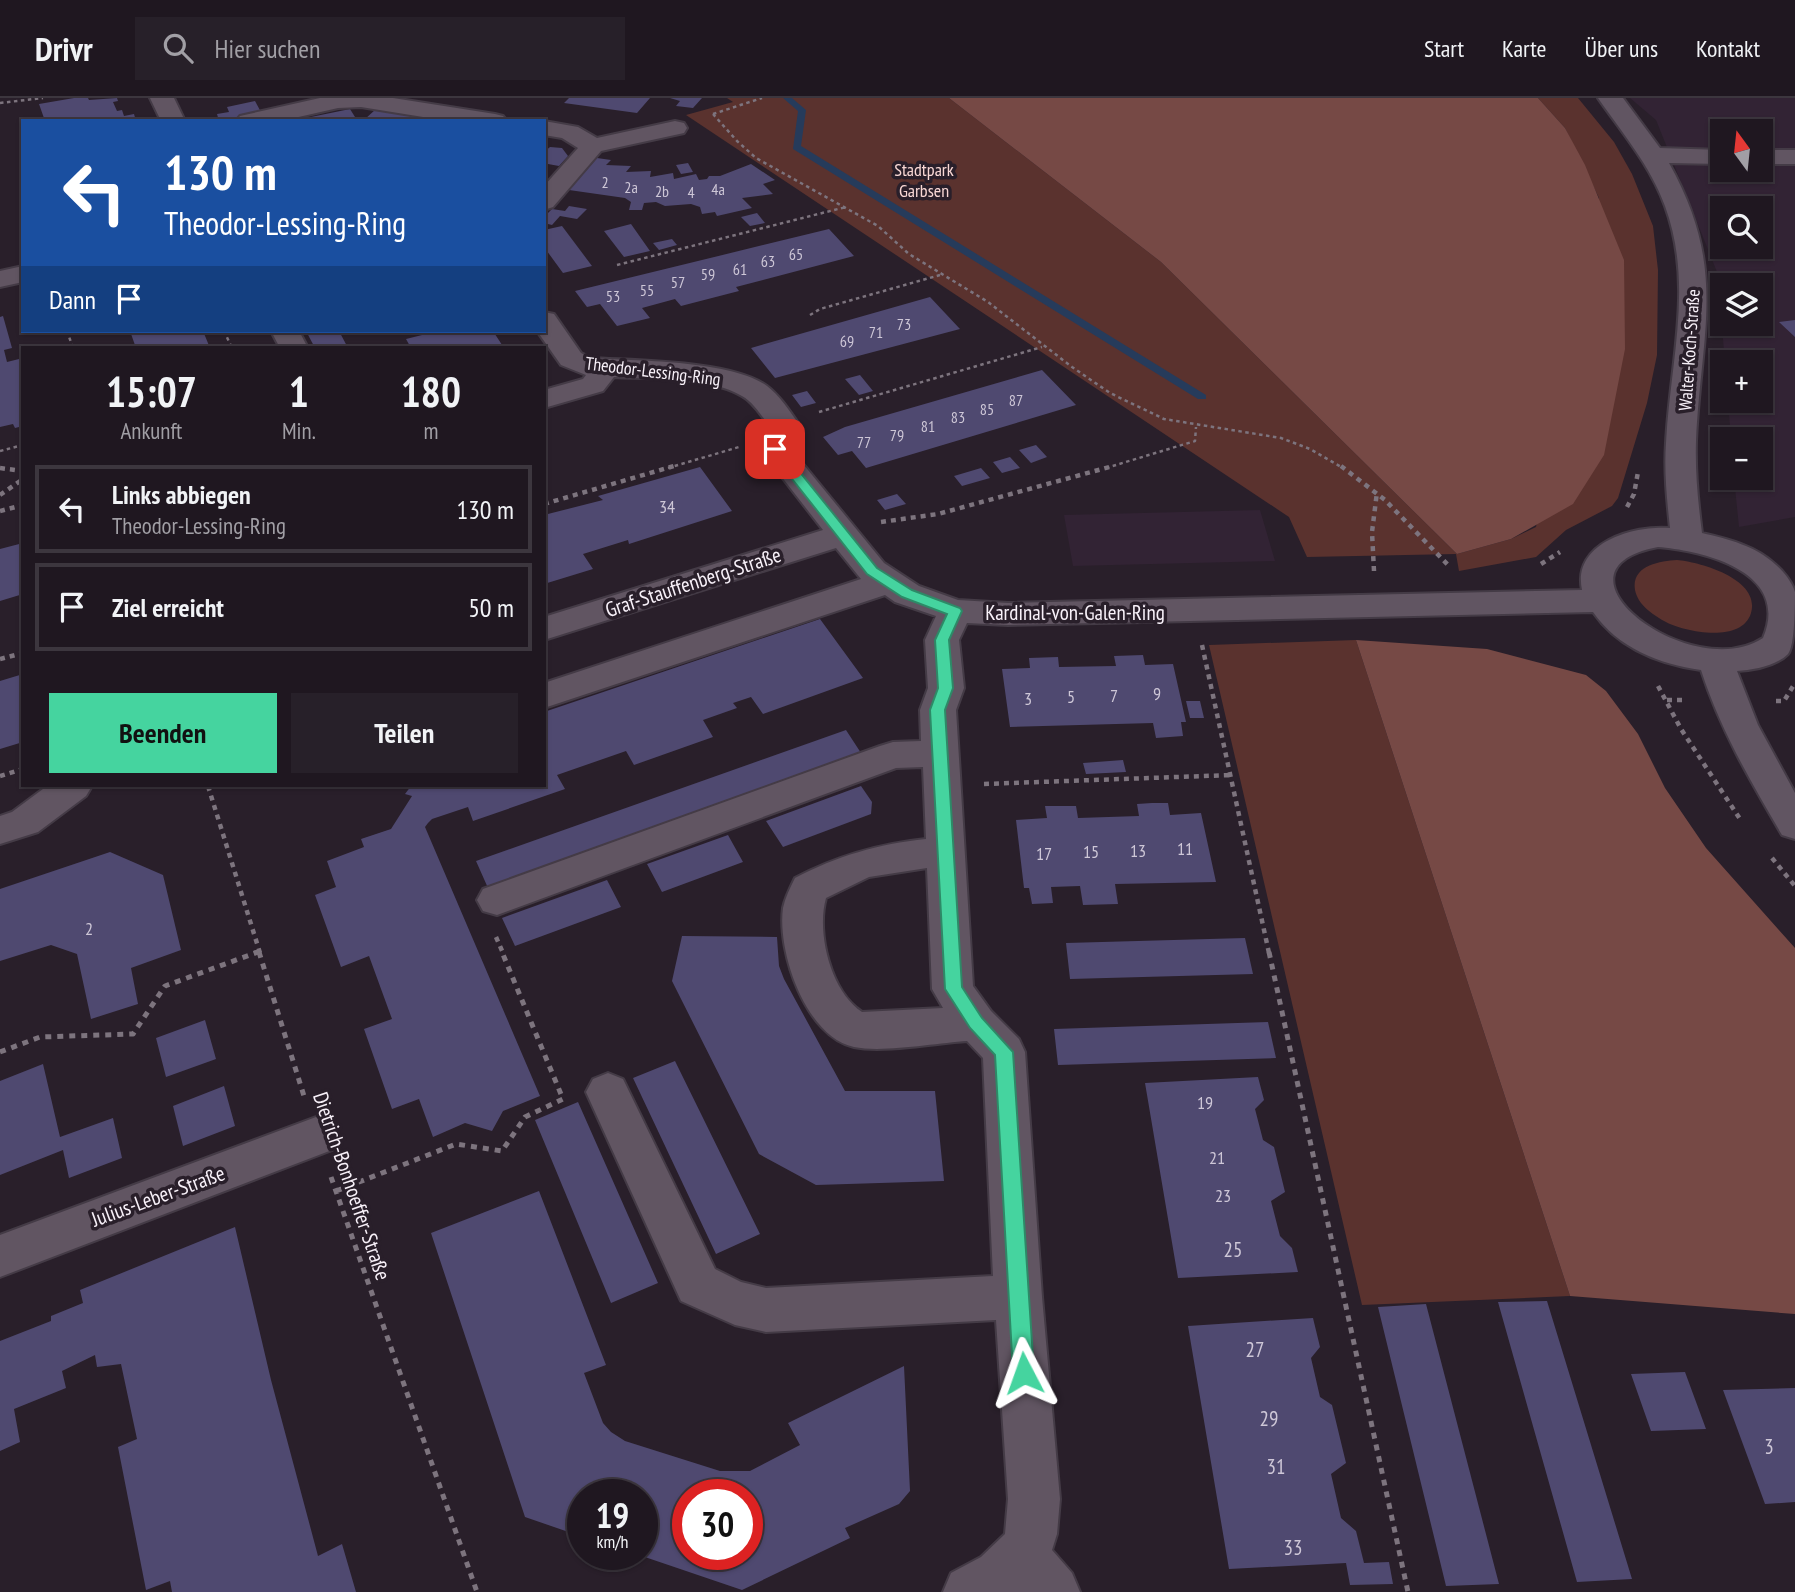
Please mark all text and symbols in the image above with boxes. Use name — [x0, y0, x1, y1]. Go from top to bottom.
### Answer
search box — [135, 17, 625, 80]
text: Drivr — [35, 27, 93, 70]
icon: search — [159, 29, 197, 67]
text: Hier suchen — [215, 32, 320, 65]
text: Start — [1424, 33, 1464, 64]
text: Karte — [1502, 33, 1547, 64]
text: Über uns — [1585, 33, 1658, 64]
text: Kontakt — [1696, 33, 1760, 64]
north arrow — [1710, 119, 1773, 182]
map controls — [1710, 119, 1773, 490]
text: 130 m — [164, 140, 277, 204]
icon: left — [49, 147, 140, 238]
park label: Stadtpark Garbsen — [894, 158, 954, 202]
house number: 2 — [601, 172, 609, 192]
house number: 2a — [624, 177, 638, 197]
house number: 4a — [711, 179, 725, 199]
house number: 2b — [655, 181, 669, 201]
house number: 4 — [687, 182, 695, 202]
button: search — [1710, 196, 1773, 259]
text: Theodor-Lessing-Ring — [164, 202, 406, 244]
house number: 65 — [789, 244, 803, 264]
house number: 63 — [761, 251, 775, 271]
house number: 61 — [733, 259, 747, 279]
house number: 59 — [701, 264, 715, 284]
house number: 57 — [671, 272, 685, 292]
button: layers — [1710, 273, 1773, 336]
icon: arrive — [110, 280, 148, 318]
house number: 55 — [640, 280, 654, 300]
text: Dann — [49, 283, 96, 316]
house number: 53 — [606, 286, 620, 306]
street label: Walter-Koch-Straße — [1673, 288, 1705, 412]
house number: 73 — [897, 314, 911, 334]
house number: 71 — [869, 322, 883, 342]
house number: 69 — [840, 331, 854, 351]
button: + — [1710, 350, 1773, 413]
street label: Theodor-Lessing-Ring — [584, 351, 722, 391]
text: 15:07 — [106, 364, 197, 419]
text: 1 — [289, 364, 309, 419]
text: 180 — [401, 364, 461, 419]
house number: 87 — [1009, 390, 1023, 410]
house number: 85 — [980, 399, 994, 419]
house number: 83 — [951, 407, 965, 427]
text: Ankunft — [120, 416, 182, 445]
text: Min. — [282, 416, 316, 445]
text: m — [423, 416, 438, 445]
house number: 81 — [921, 416, 935, 436]
pin — [745, 419, 805, 479]
house number: 79 — [890, 425, 904, 445]
button: − — [1710, 427, 1773, 490]
icon: arrive — [756, 430, 794, 468]
house number: 77 — [857, 432, 871, 452]
text: Links abbiegen — [112, 478, 251, 511]
icon: left — [53, 490, 91, 528]
text: 130 m — [456, 493, 514, 526]
house number: 34 — [659, 495, 675, 518]
text: Theodor-Lessing-Ring — [112, 511, 286, 540]
street label: Graf-Stauffenberg-Straße — [602, 541, 784, 623]
icon: arrive — [53, 588, 91, 626]
text: Ziel erreicht — [112, 591, 224, 624]
text: 50 m — [468, 591, 514, 624]
street label: Kardinal-von-Galen-Ring — [985, 599, 1165, 626]
house number: 9 — [1153, 682, 1161, 705]
house number: 7 — [1110, 684, 1118, 707]
house number: 5 — [1067, 685, 1075, 708]
house number: 3 — [1024, 687, 1032, 710]
button: Beenden — [49, 693, 277, 773]
button: Teilen — [291, 693, 518, 773]
house number: 11 — [1177, 837, 1193, 860]
house number: 13 — [1130, 839, 1146, 862]
house number: 15 — [1083, 840, 1099, 863]
house number: 17 — [1036, 842, 1052, 865]
house number: 2 — [85, 917, 93, 940]
street label: Dietrich-Bonhoeffer-Straße — [307, 1088, 397, 1284]
house number: 19 — [1197, 1091, 1213, 1114]
house number: 21 — [1209, 1146, 1225, 1169]
street label: Julius-Leber-Straße — [87, 1159, 228, 1233]
house number: 23 — [1215, 1184, 1231, 1207]
house number: 25 — [1224, 1236, 1242, 1263]
position arrow — [987, 1336, 1061, 1410]
house number: 27 — [1246, 1336, 1264, 1363]
house number: 29 — [1260, 1405, 1278, 1432]
house number: 3 — [1764, 1433, 1774, 1460]
house number: 31 — [1267, 1453, 1285, 1480]
speed limit sign: 30 — [672, 1479, 763, 1570]
text: 19 — [596, 1492, 629, 1538]
text: km/h — [597, 1530, 628, 1553]
house number: 33 — [1284, 1534, 1302, 1561]

